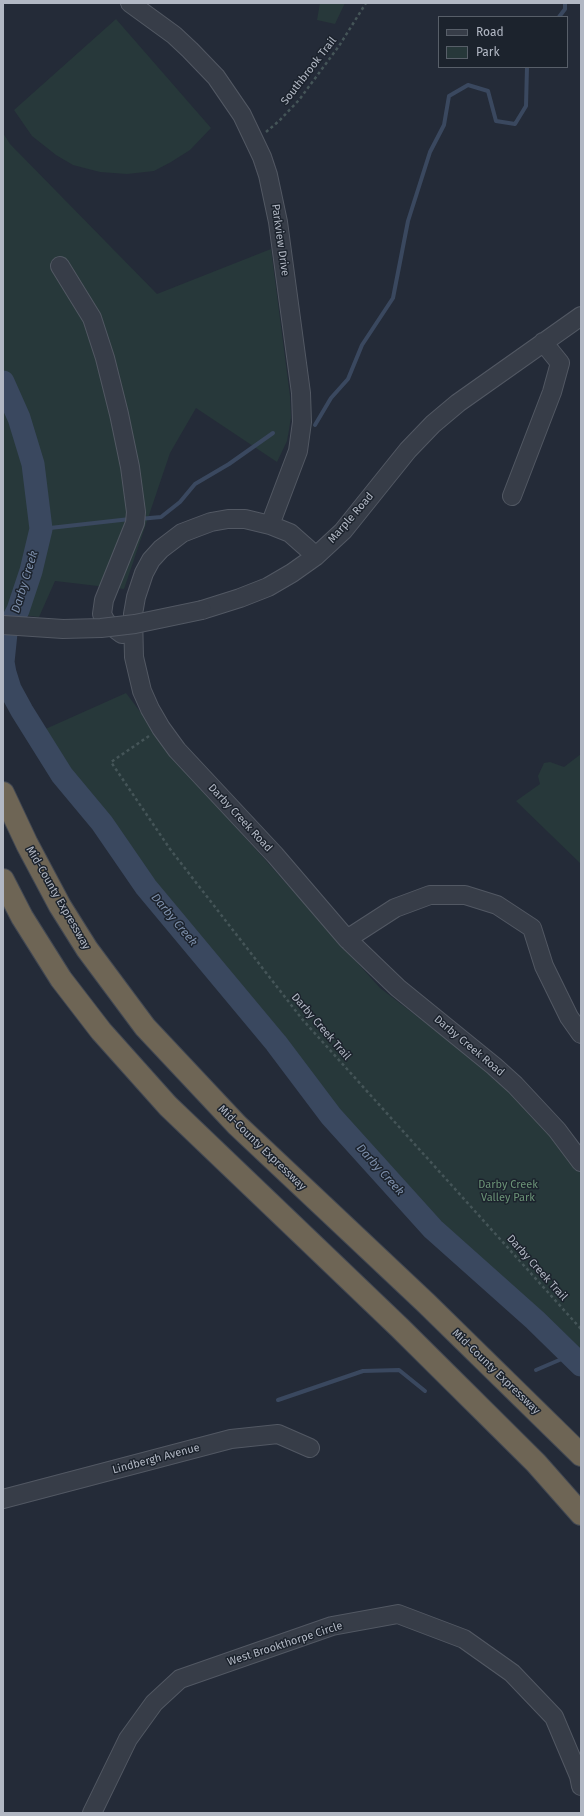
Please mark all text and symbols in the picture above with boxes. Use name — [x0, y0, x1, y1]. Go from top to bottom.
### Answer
legend — [438, 16, 568, 68]
text: Road — [476, 25, 504, 39]
street label: Southbrook Trail — [278, 34, 340, 108]
text: Park — [476, 45, 500, 59]
street label: Parkview Drive — [268, 203, 292, 277]
street label: Marple Road — [325, 490, 377, 546]
water label: Darby Creek — [9, 549, 41, 615]
street label: Darby Creek Road — [205, 781, 275, 855]
street label: Mid-County Expressway — [23, 844, 93, 952]
water label: Darby Creek — [148, 891, 200, 949]
street label: Darby Creek Trail — [288, 991, 354, 1063]
street label: Darby Creek Road — [431, 1013, 507, 1079]
street label: Mid-County Expressway — [215, 1103, 309, 1193]
water label: Darby Creek — [353, 1141, 407, 1199]
park label: Darby Creek Valley Park — [478, 1178, 538, 1204]
street label: Darby Creek Trail — [504, 1232, 570, 1304]
street label: Mid-County Expressway — [449, 1327, 543, 1417]
street label: Lindbergh Avenue — [111, 1441, 201, 1477]
street label: West Brookthorpe Circle — [226, 1619, 344, 1669]

